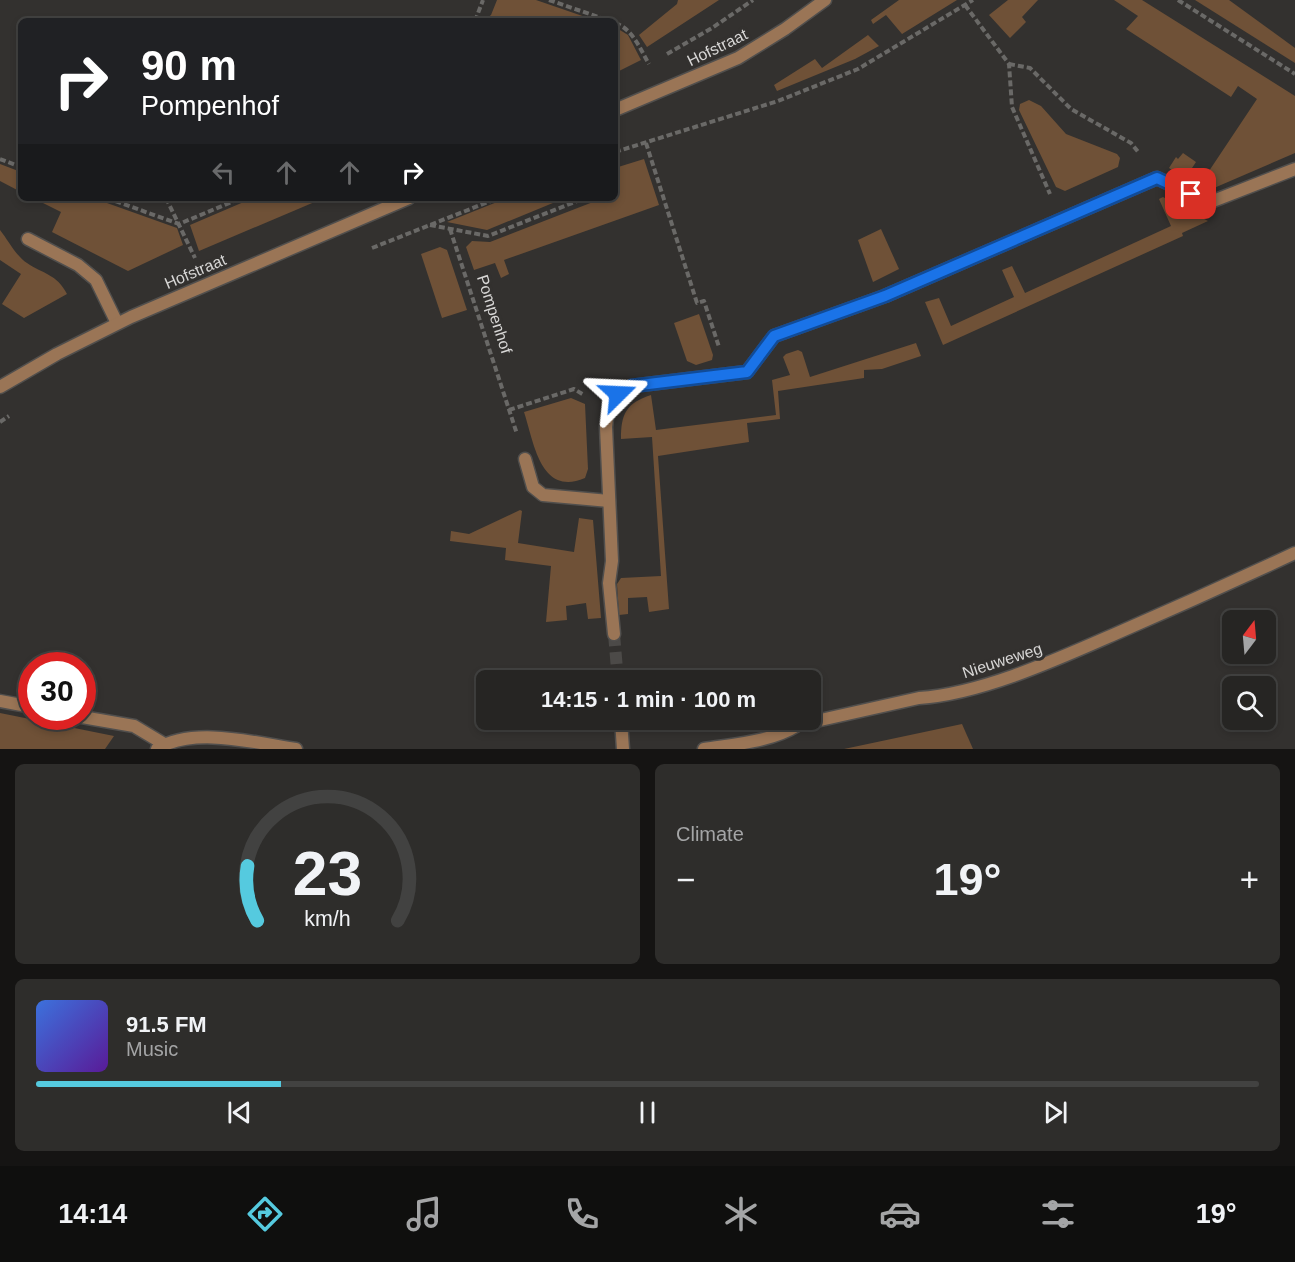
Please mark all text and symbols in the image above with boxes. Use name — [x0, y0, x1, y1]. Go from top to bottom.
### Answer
street label: Hofstraat — [684, 25, 751, 69]
icon: right — [42, 42, 120, 120]
text: 90 m — [141, 42, 237, 89]
text: Pompenhof — [141, 91, 279, 121]
icon: left — [207, 156, 240, 189]
icon: ahead — [270, 156, 303, 189]
icon: ahead — [333, 156, 366, 189]
icon: right — [396, 156, 429, 189]
pin — [1165, 168, 1216, 219]
icon: arrive — [1174, 177, 1207, 210]
street label: Hofstraat — [162, 251, 229, 292]
street label: Pompenhof — [474, 273, 515, 356]
position arrow — [586, 362, 650, 426]
north arrow — [1222, 610, 1276, 664]
map controls — [1222, 610, 1276, 730]
street label: Nieuweweg — [960, 640, 1044, 681]
speed limit sign: 30 — [18, 652, 96, 730]
button: search — [1222, 676, 1276, 730]
text: 14:15 · 1 min · 100 m — [541, 687, 756, 712]
text: Climate — [676, 823, 744, 845]
text: 23 — [293, 839, 362, 908]
text: 19° — [933, 854, 1002, 905]
text: − — [676, 861, 695, 898]
text: + — [1240, 861, 1259, 898]
text: km/h — [304, 907, 351, 931]
text: 91.5 FM — [126, 1012, 207, 1037]
text: Music — [126, 1038, 178, 1060]
icon: previous — [223, 1096, 256, 1129]
icon: pause — [631, 1096, 664, 1129]
icon: next — [1039, 1096, 1072, 1129]
icon: directions — [244, 1193, 286, 1235]
icon: music — [403, 1193, 445, 1235]
icon: phone — [561, 1193, 603, 1235]
icon: climate — [720, 1193, 762, 1235]
icon: car — [879, 1193, 921, 1235]
icon: filters — [1037, 1193, 1079, 1235]
text: 14:14 — [58, 1199, 127, 1229]
text: 19° — [1196, 1199, 1237, 1229]

